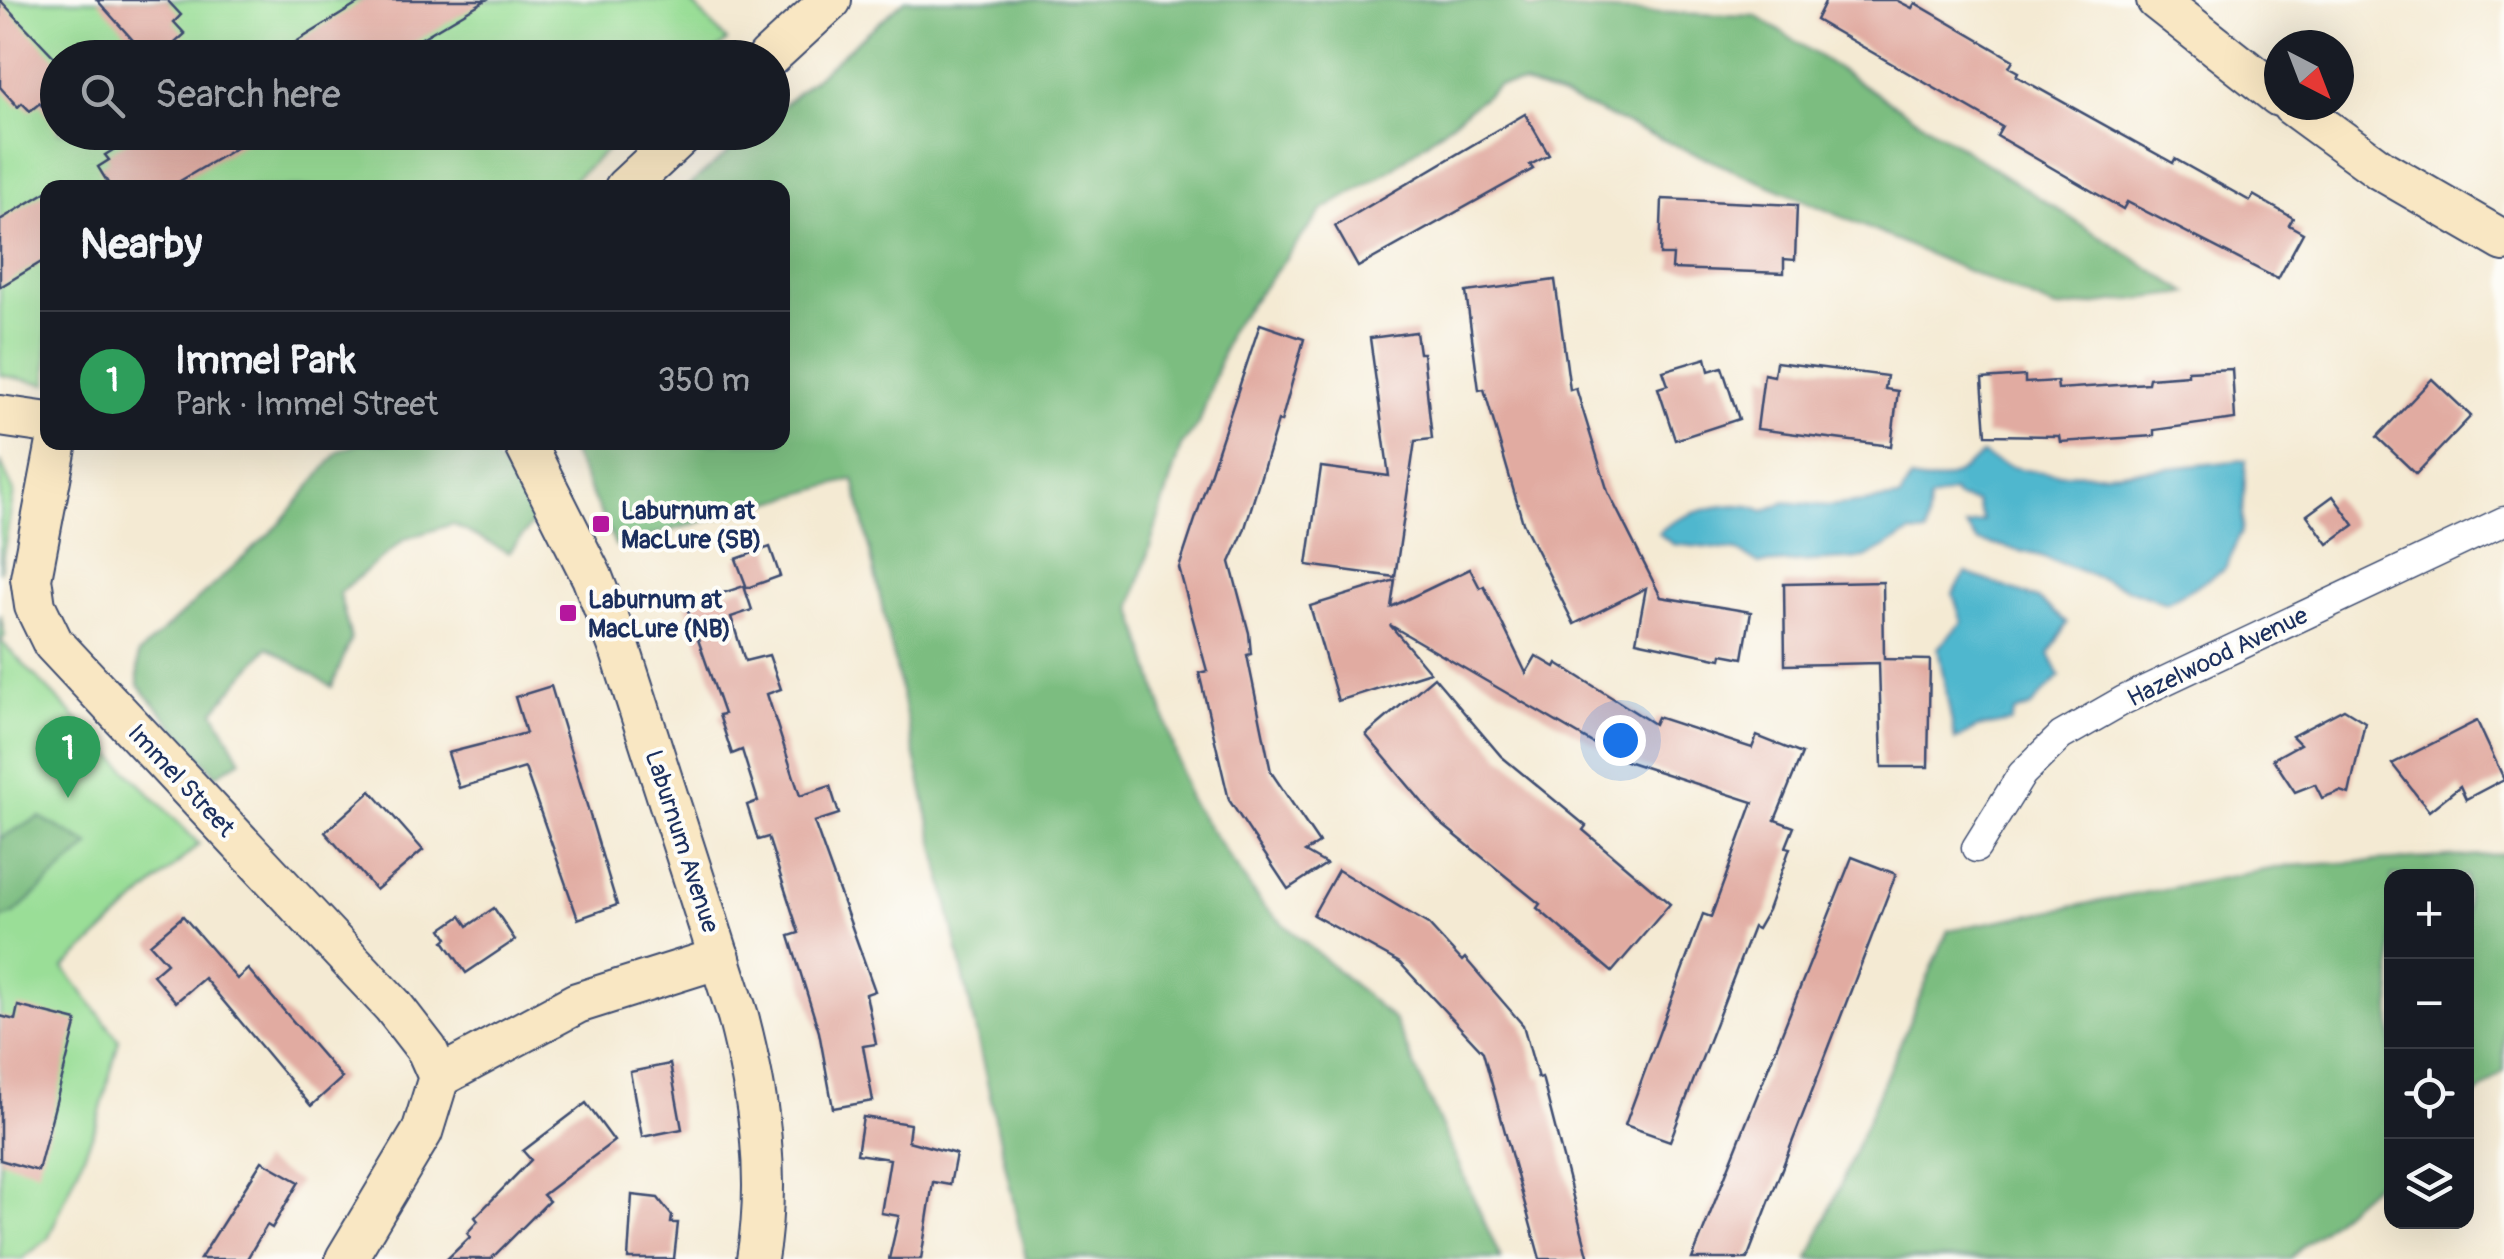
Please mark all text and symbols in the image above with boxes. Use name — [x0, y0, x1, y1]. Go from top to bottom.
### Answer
north arrow — [2264, 30, 2354, 120]
search box — [40, 40, 790, 150]
icon: search — [75, 68, 130, 123]
text: Search here — [155, 71, 341, 119]
text: Nearby — [80, 219, 202, 271]
text: Immel Park — [175, 337, 356, 385]
text: 1 — [106, 361, 119, 401]
text: 350 m — [658, 361, 750, 401]
text: Park · Immel Street — [175, 385, 438, 425]
place label: Laburnum at MacLure (SB) — [621, 496, 762, 556]
marker: Laburnum at MacLure (SB) — [590, 513, 612, 535]
place label: Laburnum at MacLure (NB) — [588, 585, 731, 645]
street label: Hazelwood Avenue — [2122, 600, 2314, 714]
marker: Laburnum at MacLure (NB) — [557, 602, 579, 624]
your location — [1595, 715, 1646, 766]
pin: 1 — [36, 716, 100, 798]
street label: Immel Street — [121, 718, 242, 845]
street label: Laburnum Avenue — [637, 746, 726, 937]
map controls — [2384, 869, 2474, 1229]
button: + — [2384, 869, 2474, 959]
button: − — [2384, 959, 2474, 1049]
button: locate — [2384, 1049, 2474, 1139]
button: layers — [2384, 1139, 2474, 1229]

